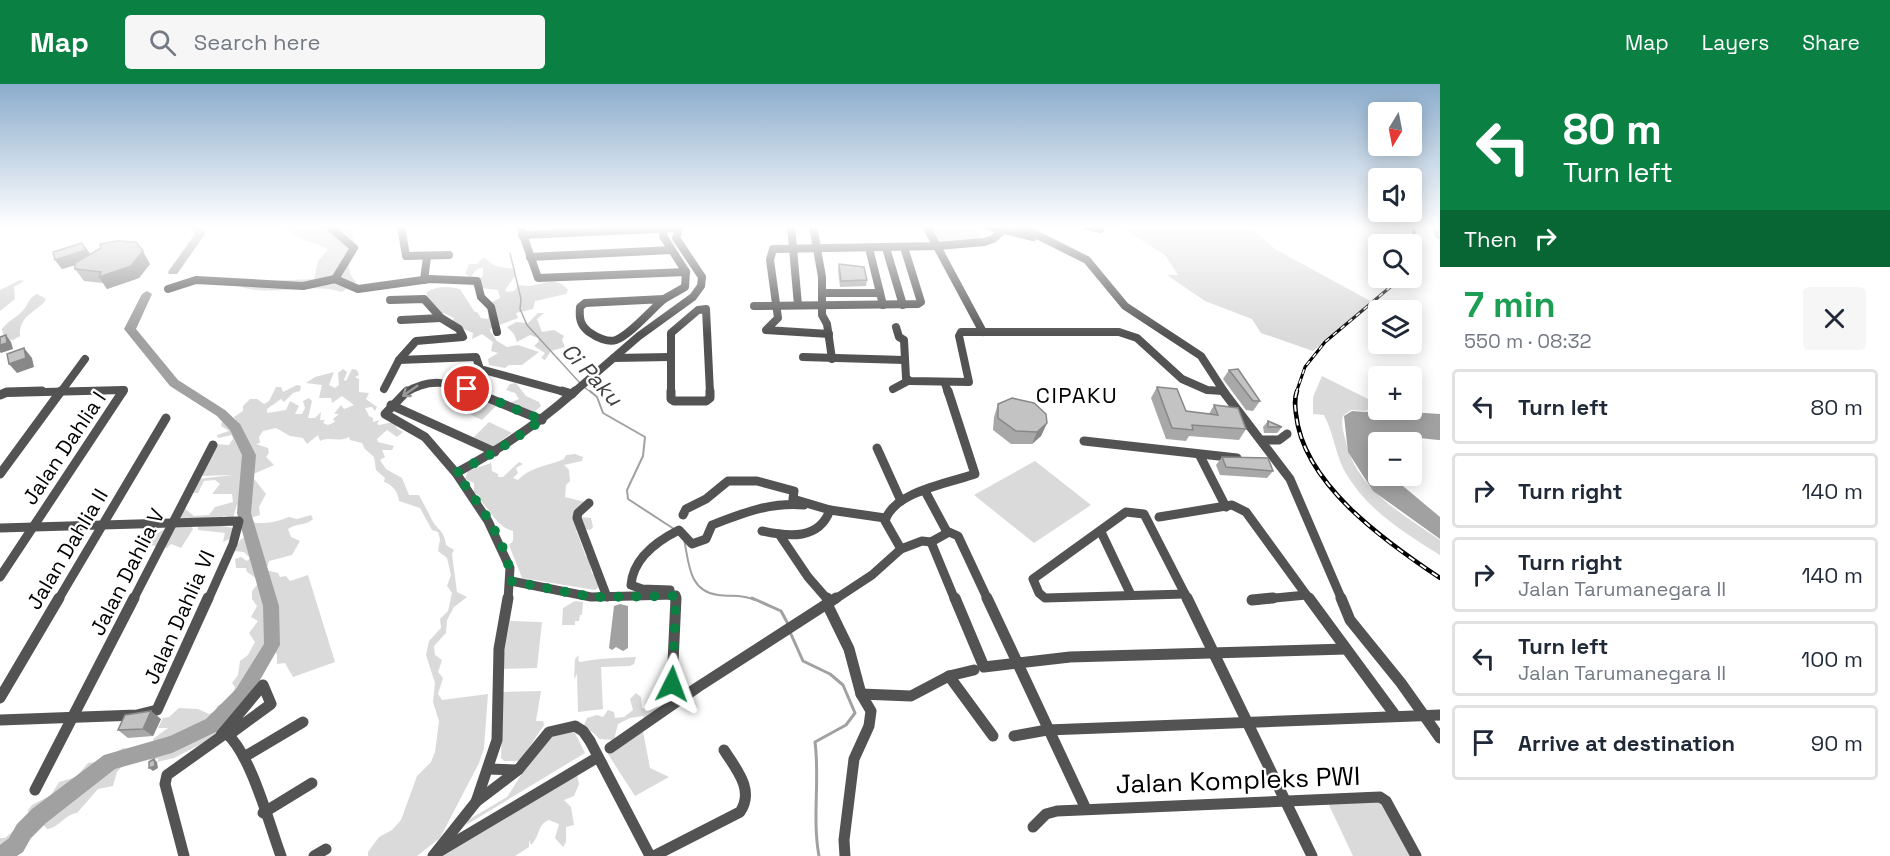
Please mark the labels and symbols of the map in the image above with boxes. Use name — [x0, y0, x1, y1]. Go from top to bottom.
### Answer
north arrow — [1368, 102, 1422, 156]
water label: Ci Paku — [556, 337, 629, 412]
pin — [441, 363, 492, 414]
district label: CIPAKU — [1036, 381, 1118, 409]
one-way arrow — [402, 385, 418, 397]
street label: Jalan Dahlia I — [16, 386, 112, 510]
street label: Jalan Dahlia II — [20, 484, 114, 614]
street label: Jalan Dahlia V — [83, 504, 171, 640]
street label: Jalan Dahlia VI — [137, 546, 221, 688]
position arrow — [640, 652, 704, 716]
street label: Jalan Kompleks PWI — [1115, 759, 1361, 801]

